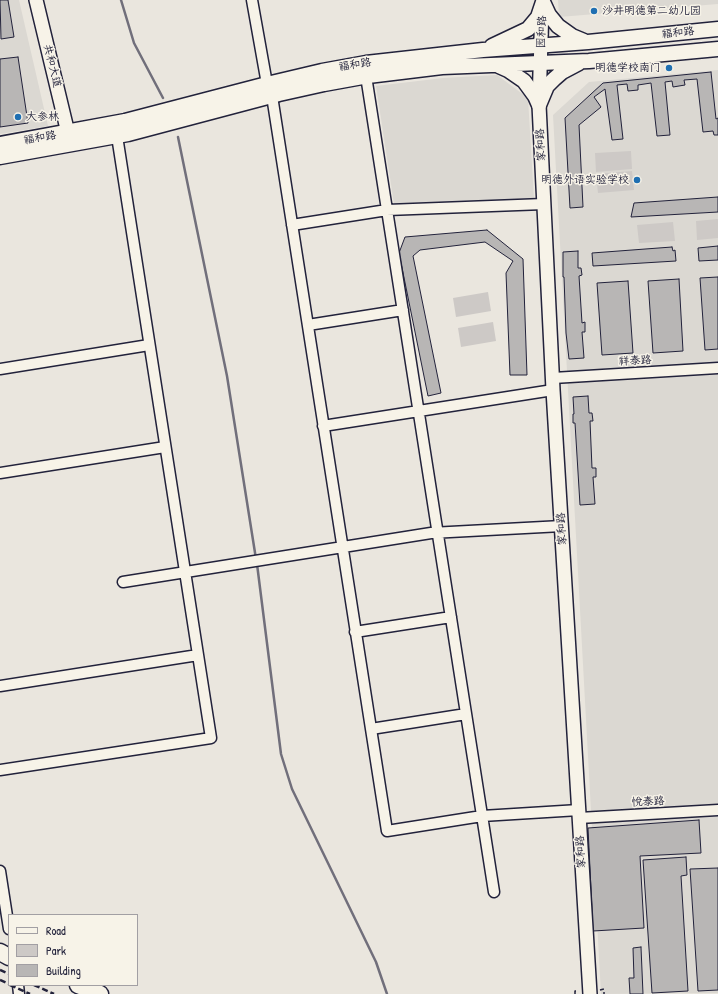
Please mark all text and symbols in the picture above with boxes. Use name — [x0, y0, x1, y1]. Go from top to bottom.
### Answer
place label: 沙井明德第二幼儿园 — [602, 4, 701, 18]
marker: 沙井明德第二幼儿园 — [589, 6, 599, 16]
street label: 园和路 — [535, 15, 549, 49]
street label: 福和路 — [661, 25, 695, 41]
street label: 共和大道 — [40, 43, 64, 89]
street label: 福和路 — [338, 56, 372, 74]
place label: 明德学校南门 — [595, 61, 661, 75]
marker: 明德学校南门 — [664, 63, 674, 73]
place label: 大参林 — [26, 110, 59, 124]
marker: 大参林 — [13, 112, 23, 122]
street label: 家和路 — [534, 128, 548, 162]
street label: 福和路 — [23, 129, 57, 147]
place label: 明德外语实验学校 — [541, 173, 629, 187]
marker: 明德外语实验学校 — [632, 175, 642, 185]
street label: 祥泰路 — [618, 354, 652, 368]
street label: 家和路 — [555, 512, 569, 546]
street label: 悦泰路 — [631, 795, 665, 809]
street label: 家和路 — [574, 835, 588, 869]
legend — [8, 914, 138, 986]
text: Road — [46, 922, 66, 939]
text: Park — [46, 942, 66, 959]
text: Building — [46, 962, 81, 979]

